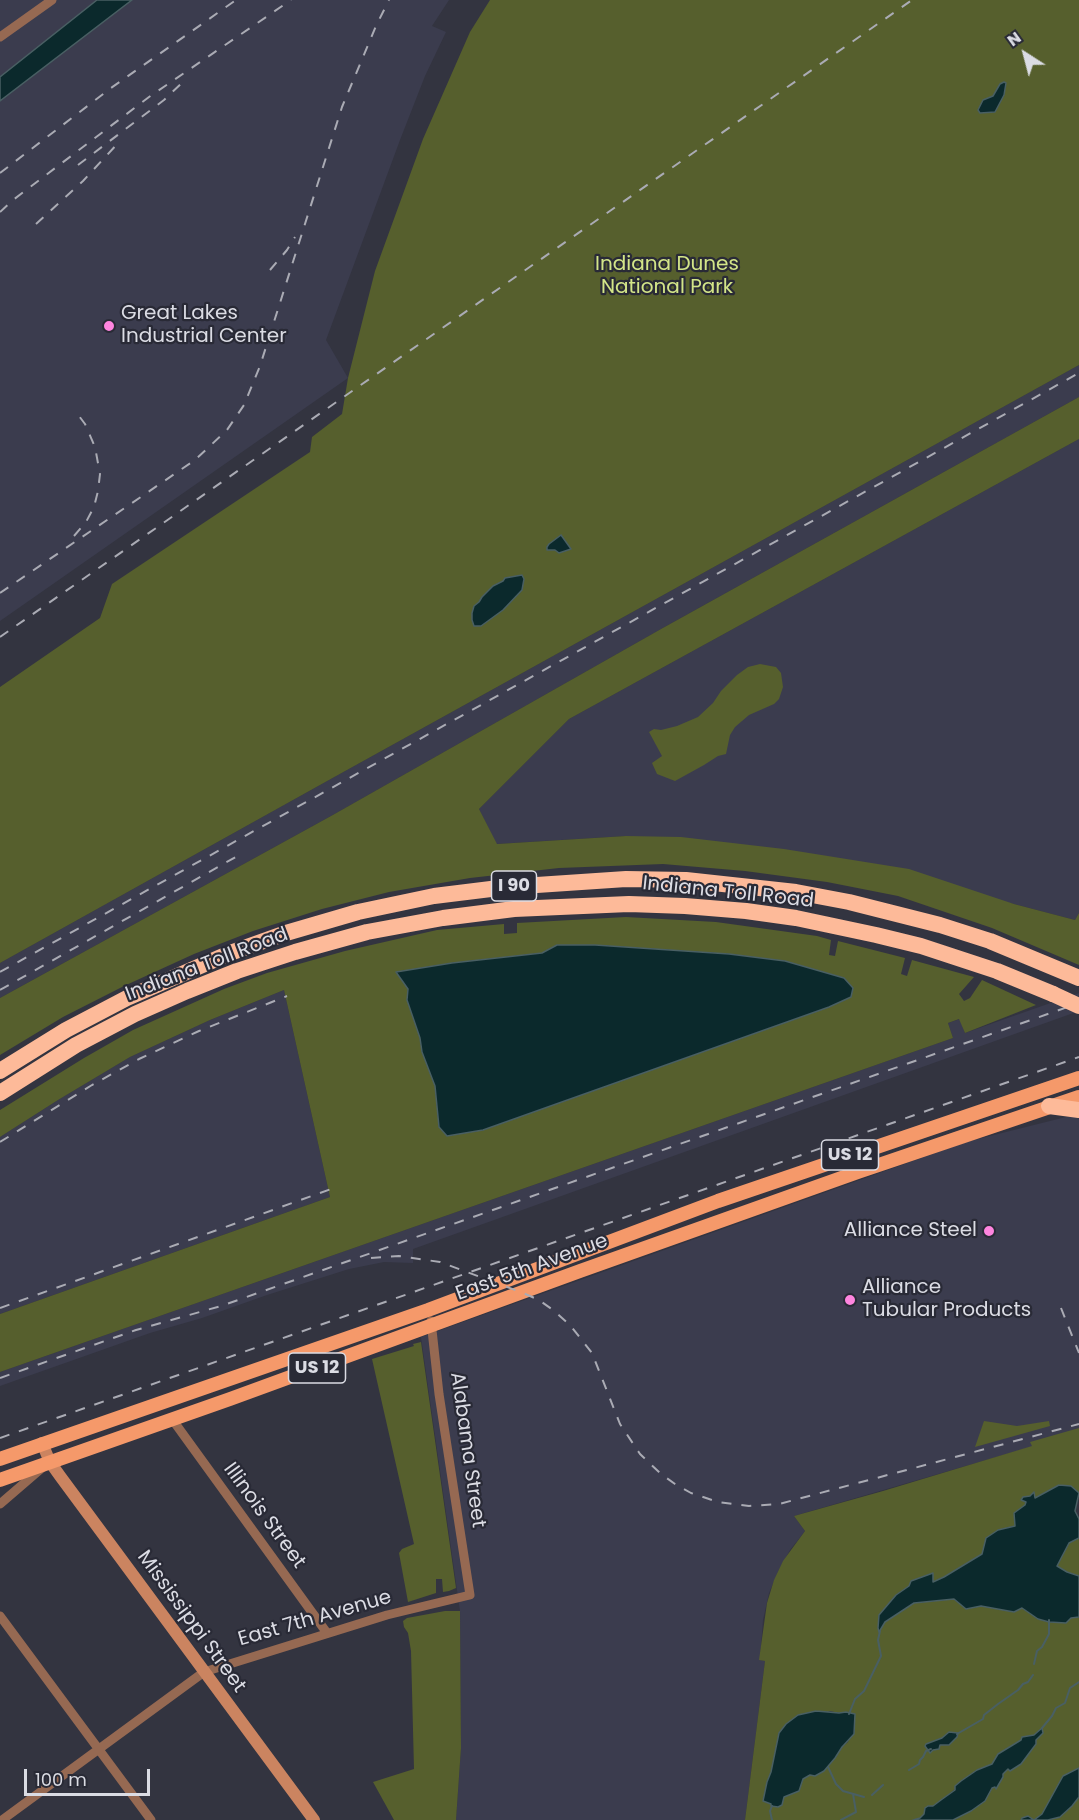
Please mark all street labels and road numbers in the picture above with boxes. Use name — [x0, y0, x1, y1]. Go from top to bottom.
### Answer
road number: I 90 — [492, 871, 536, 901]
street label: Indiana Toll Road — [641, 872, 815, 914]
street label: Indiana Toll Road — [122, 923, 292, 1007]
road number: US 12 — [822, 1140, 878, 1170]
street label: East 5th Avenue — [453, 1229, 611, 1307]
road number: US 12 — [288, 1353, 346, 1383]
street label: Alabama Street — [444, 1371, 490, 1529]
street label: Illinois Street — [218, 1459, 310, 1573]
street label: Mississippi Street — [131, 1546, 251, 1698]
street label: East 7th Avenue — [236, 1586, 394, 1652]

